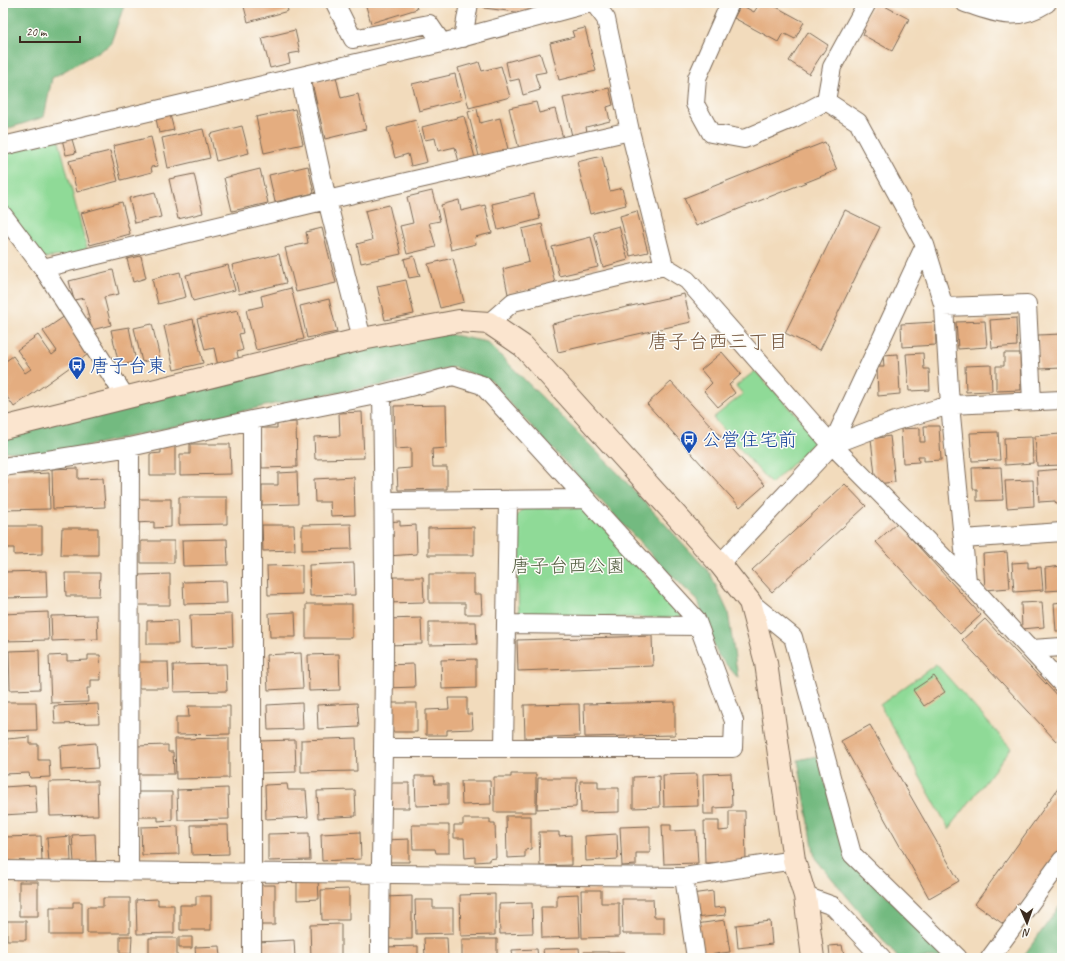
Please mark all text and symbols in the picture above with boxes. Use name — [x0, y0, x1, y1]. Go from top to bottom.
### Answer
scale bar — [20, 18, 80, 44]
text: 20 m — [26, 24, 48, 40]
district label: 唐子台西三丁目 — [648, 329, 788, 354]
place label: 唐子台東 — [90, 354, 166, 378]
bus stop icon: 唐子台東 — [67, 355, 87, 380]
place label: 公営住宅前 — [702, 428, 797, 452]
bus stop icon: 公営住宅前 — [679, 429, 699, 454]
park label: 唐子台西公園 — [511, 554, 625, 578]
north arrow — [1007, 903, 1047, 943]
text: N — [1022, 926, 1031, 940]

